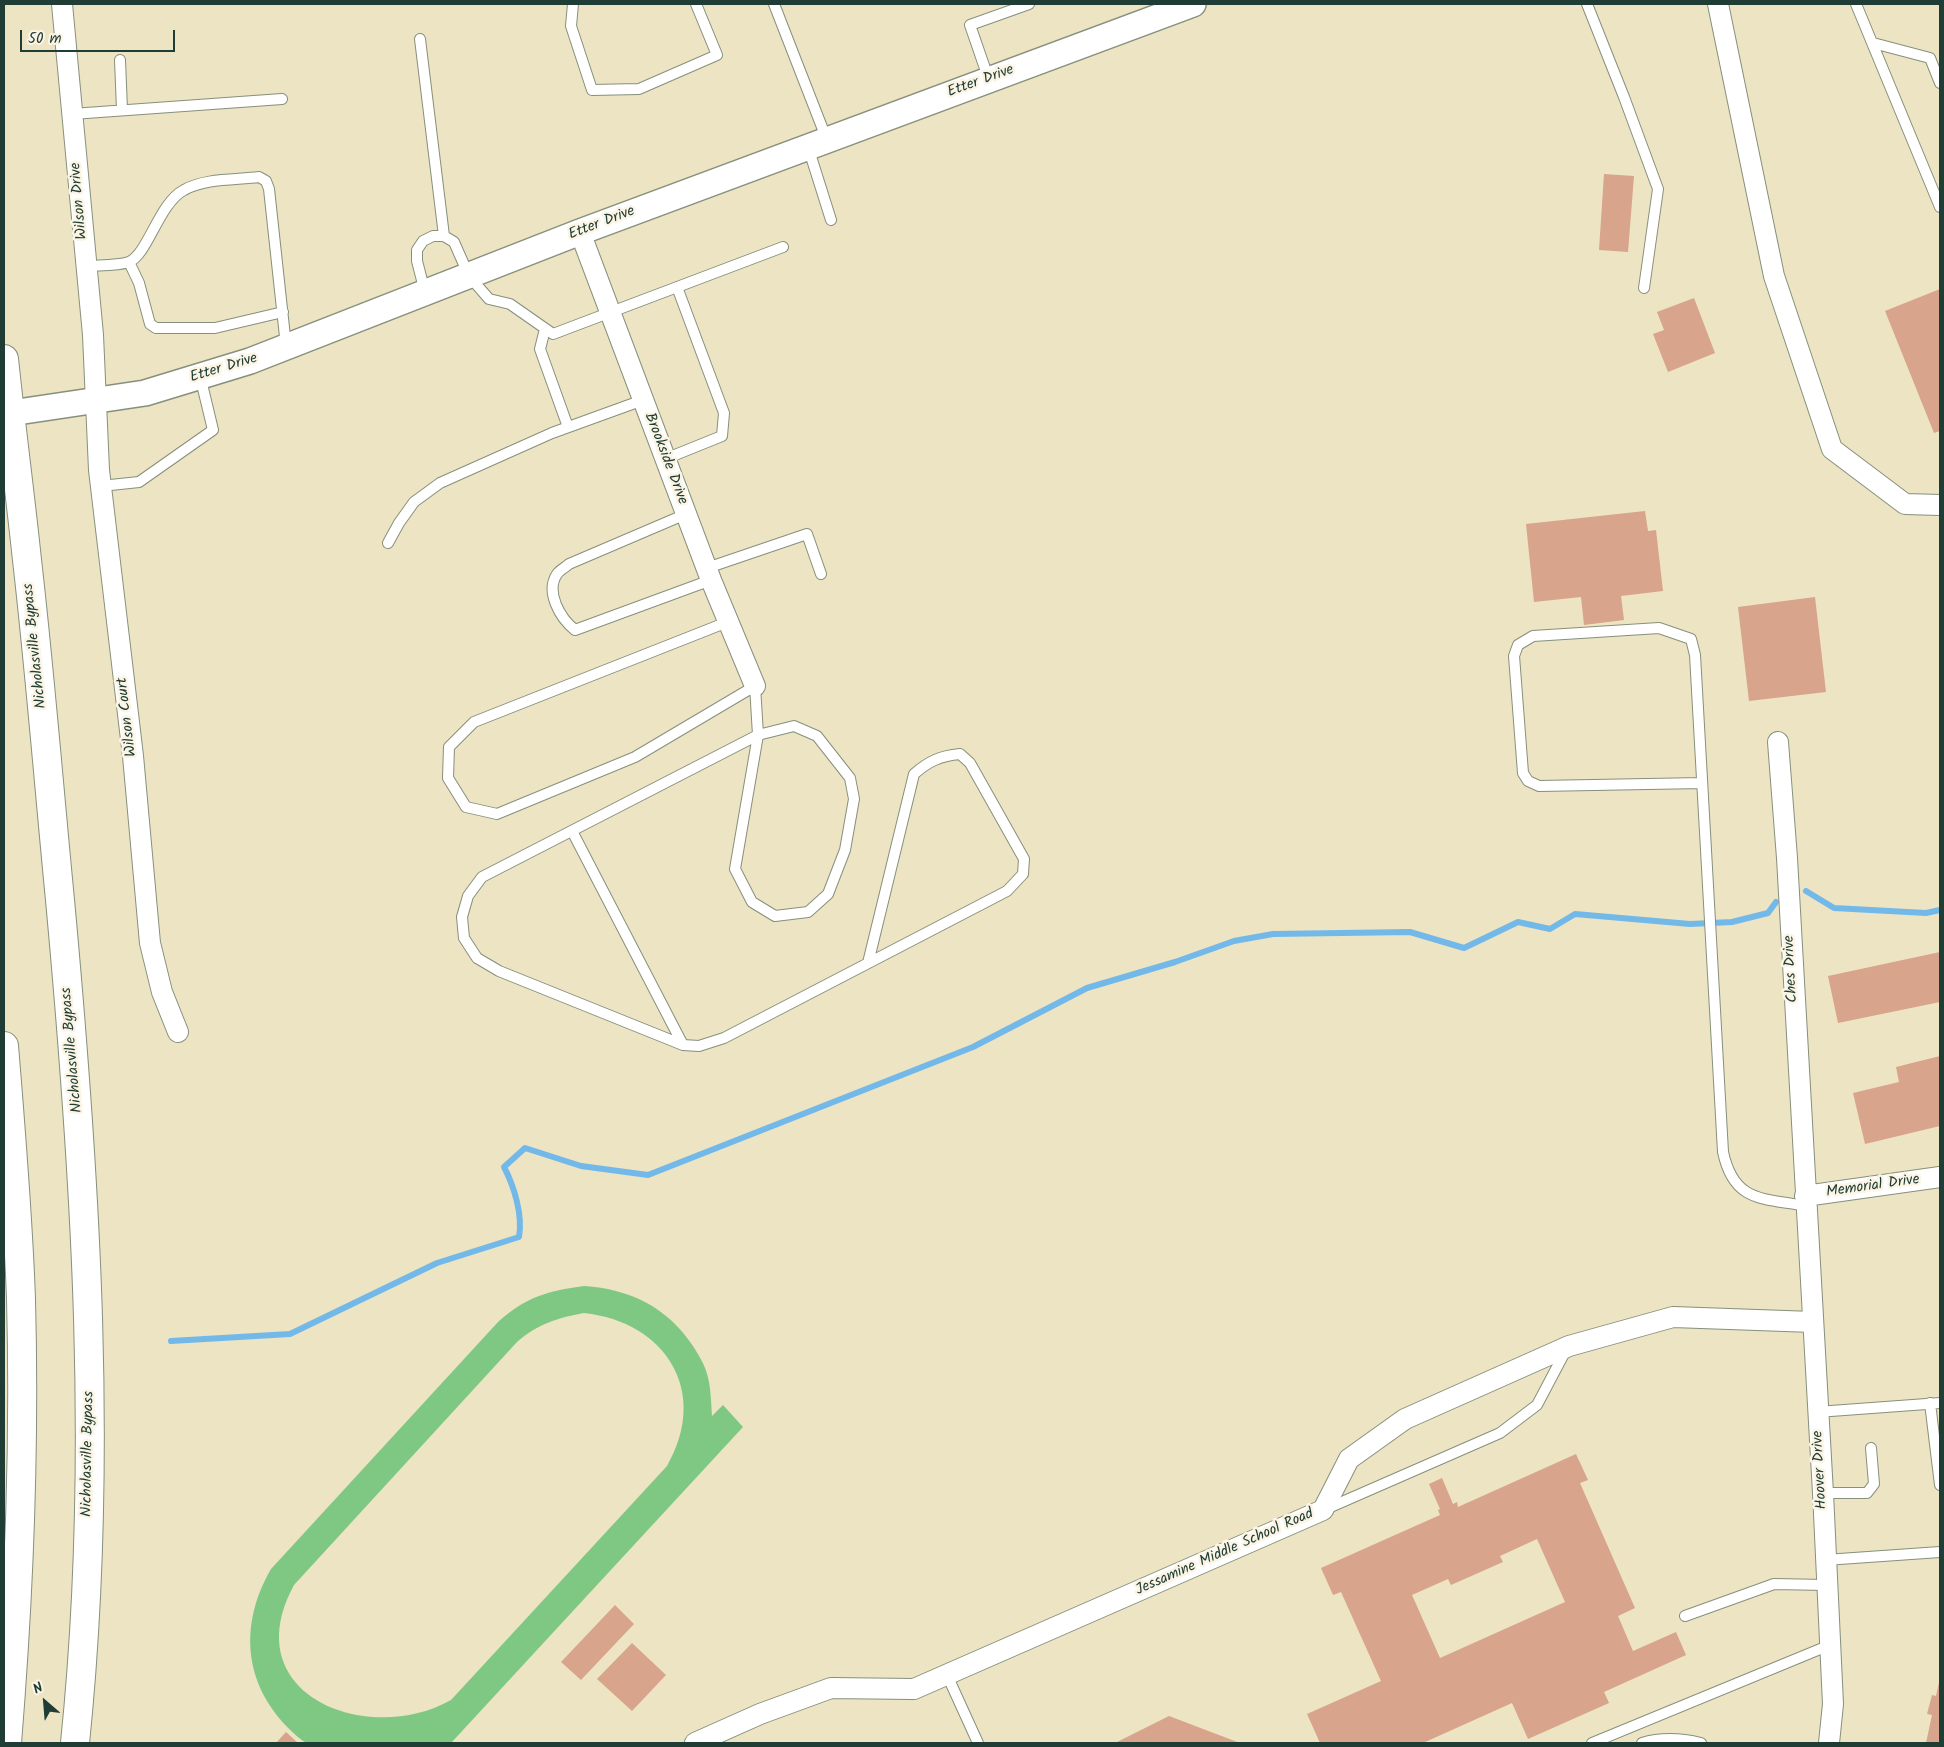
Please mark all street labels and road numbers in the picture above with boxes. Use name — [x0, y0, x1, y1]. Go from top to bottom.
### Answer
street label: Etter Drive — [945, 62, 1017, 102]
street label: Wilson Drive — [68, 162, 92, 240]
street label: Etter Drive — [566, 203, 638, 245]
street label: Etter Drive — [188, 350, 260, 388]
street label: Brookside Drive — [639, 411, 691, 507]
street label: Nicholasville Bypass — [20, 582, 52, 710]
street label: Wilson Court — [114, 676, 142, 758]
street label: Ches Drive — [1781, 935, 1803, 1003]
street label: Nicholasville Bypass — [59, 986, 87, 1114]
street label: Memorial Drive — [1825, 1172, 1921, 1202]
street label: Nicholasville Bypass — [79, 1391, 99, 1517]
street label: Hoover Drive — [1810, 1430, 1832, 1510]
street label: Jessamine Middle School Road — [1133, 1506, 1317, 1600]

